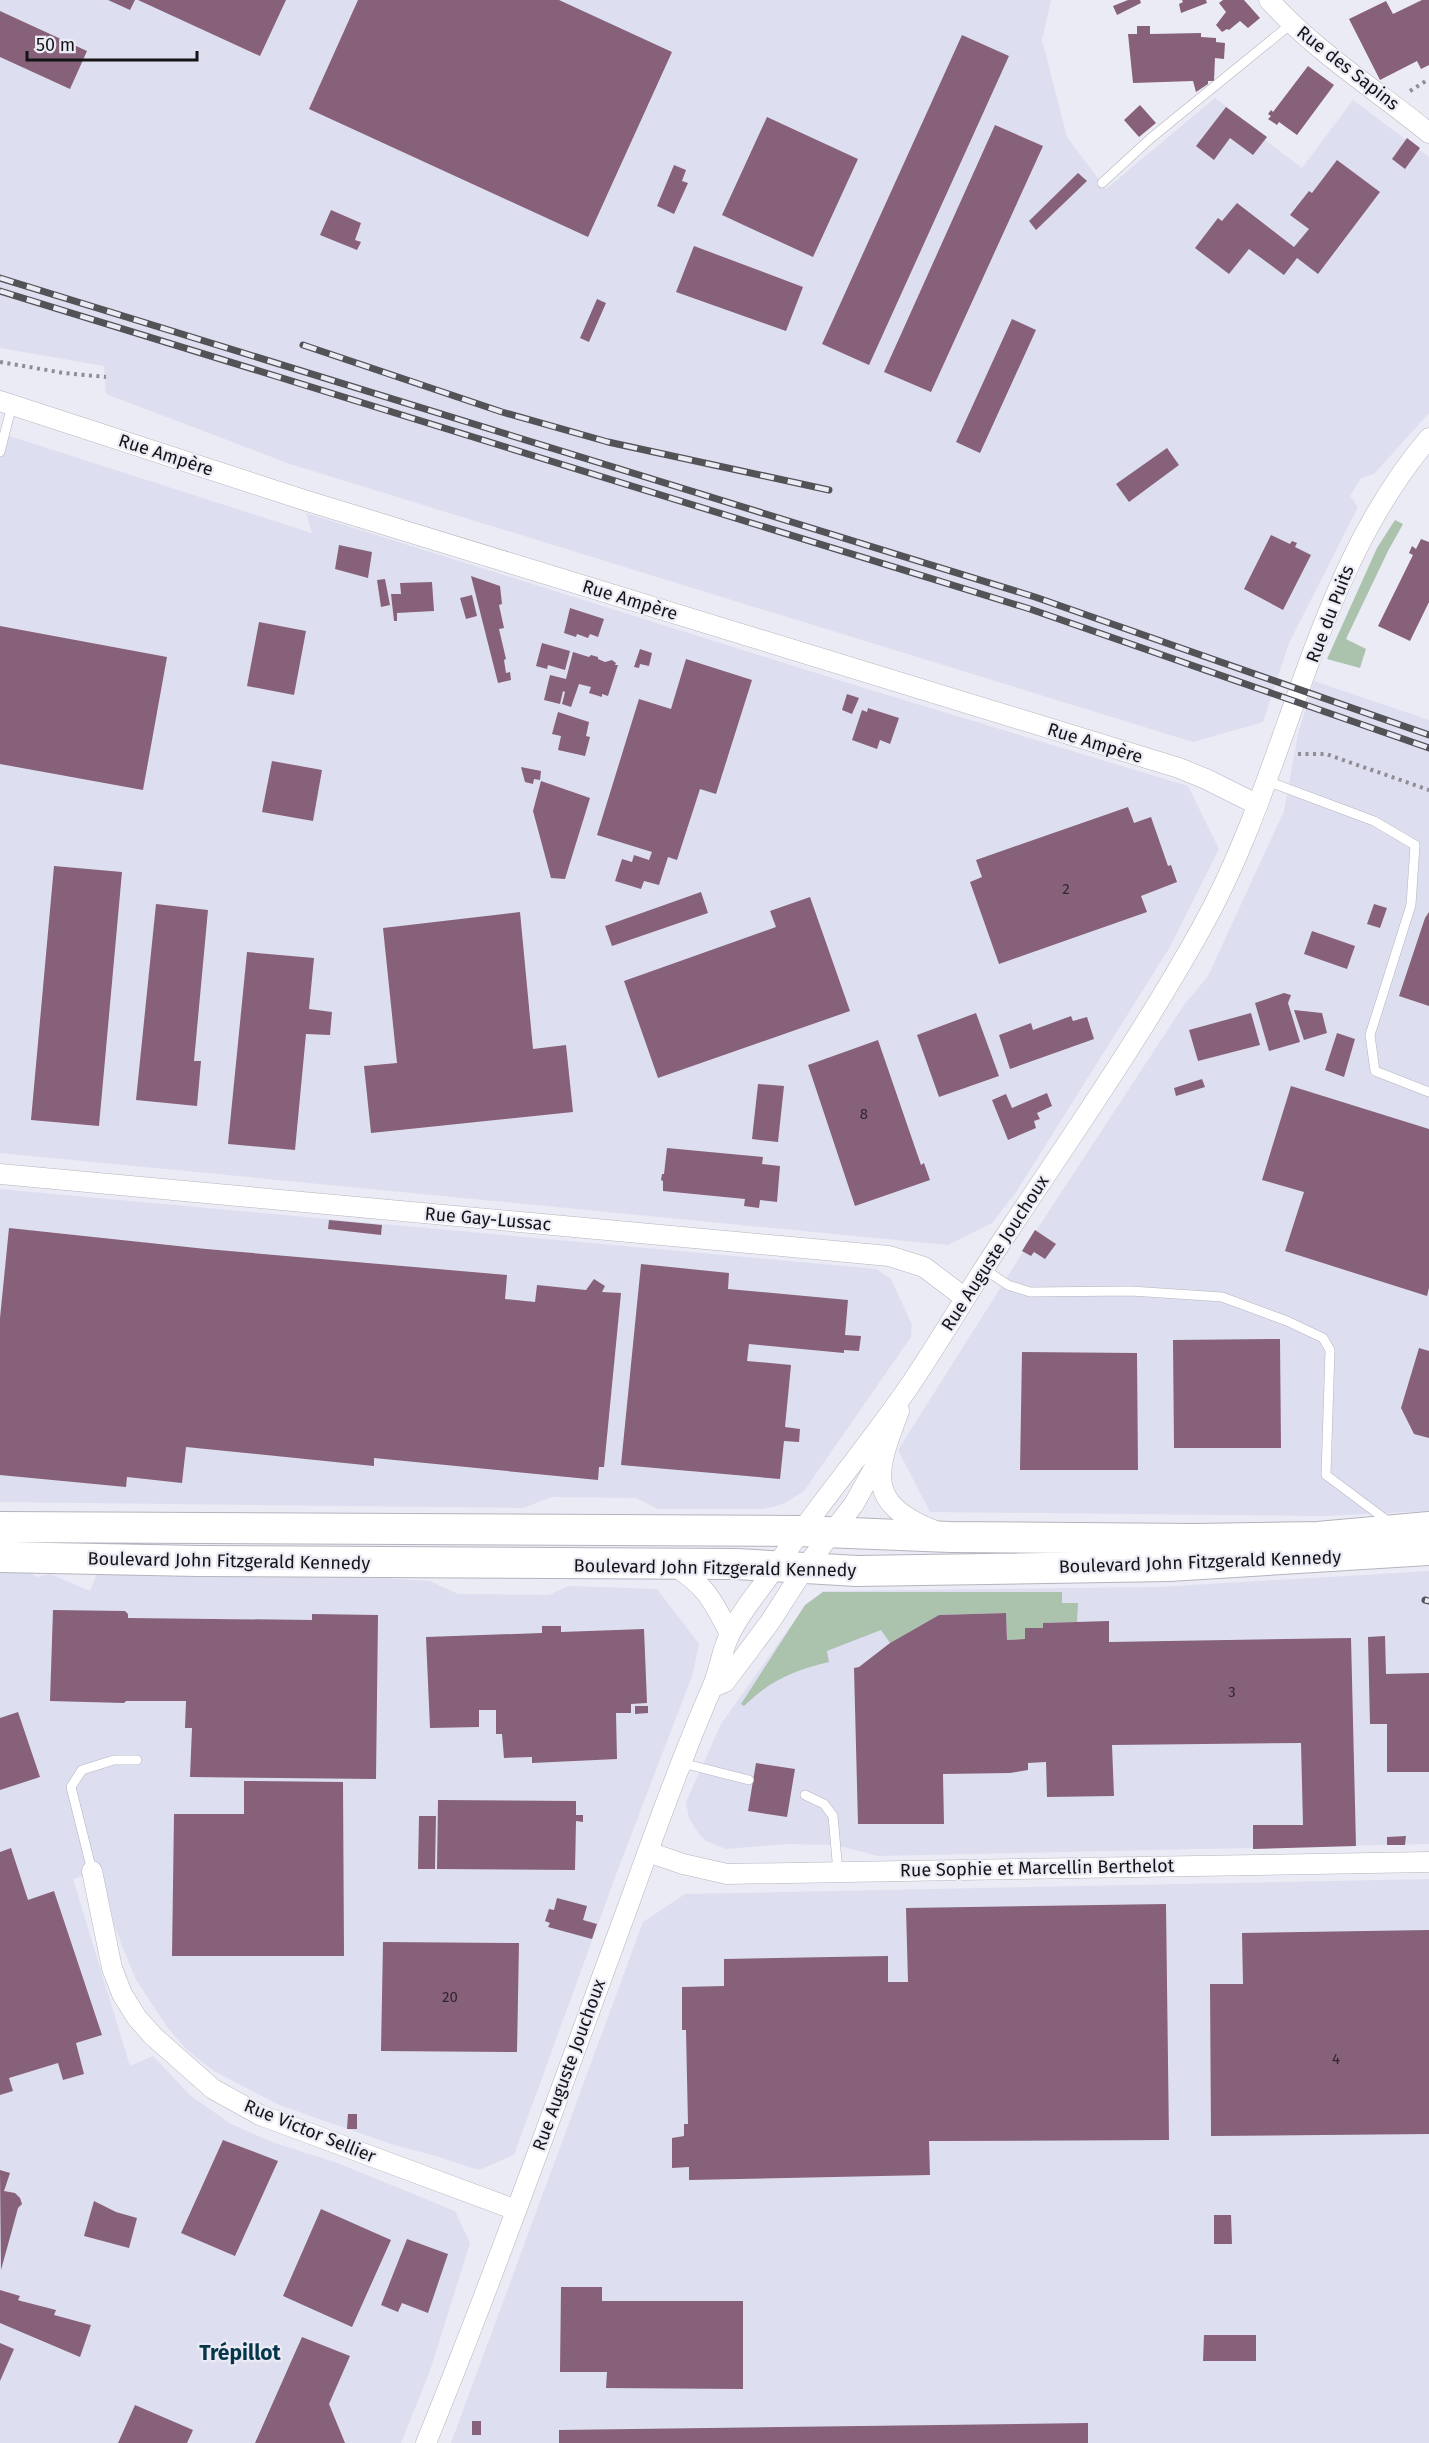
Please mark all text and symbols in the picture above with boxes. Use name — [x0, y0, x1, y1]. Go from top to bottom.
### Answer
street label: Rue des Sapins — [1292, 21, 1404, 115]
scale bar — [27, 24, 196, 62]
text: 50 m — [36, 34, 75, 56]
street label: Rue Ampère — [116, 429, 216, 481]
street label: Rue du Puits — [1301, 562, 1359, 666]
street label: Rue Ampère — [580, 575, 680, 625]
street label: Rue Ampère — [1045, 718, 1145, 768]
house number: 2 — [1062, 880, 1070, 898]
house number: 8 — [860, 1105, 868, 1123]
street label: Rue Auguste Jouchoux — [936, 1171, 1054, 1335]
street label: Rue Gay-Lussac — [424, 1203, 552, 1236]
street label: Boulevard John Fitzgerald Kennedy — [1058, 1546, 1342, 1578]
street label: Boulevard John Fitzgerald Kennedy — [87, 1548, 371, 1574]
street label: Boulevard John Fitzgerald Kennedy — [573, 1555, 857, 1581]
house number: 3 — [1228, 1683, 1236, 1701]
street label: Rue Sophie et Marcellin Berthelot — [900, 1855, 1175, 1881]
street label: Rue Auguste Jouchoux — [528, 1976, 610, 2154]
house number: 20 — [442, 1988, 458, 2006]
house number: 4 — [1332, 2050, 1340, 2068]
street label: Rue Victor Sellier — [241, 2095, 379, 2167]
district label: Trépillot — [199, 2340, 282, 2366]

